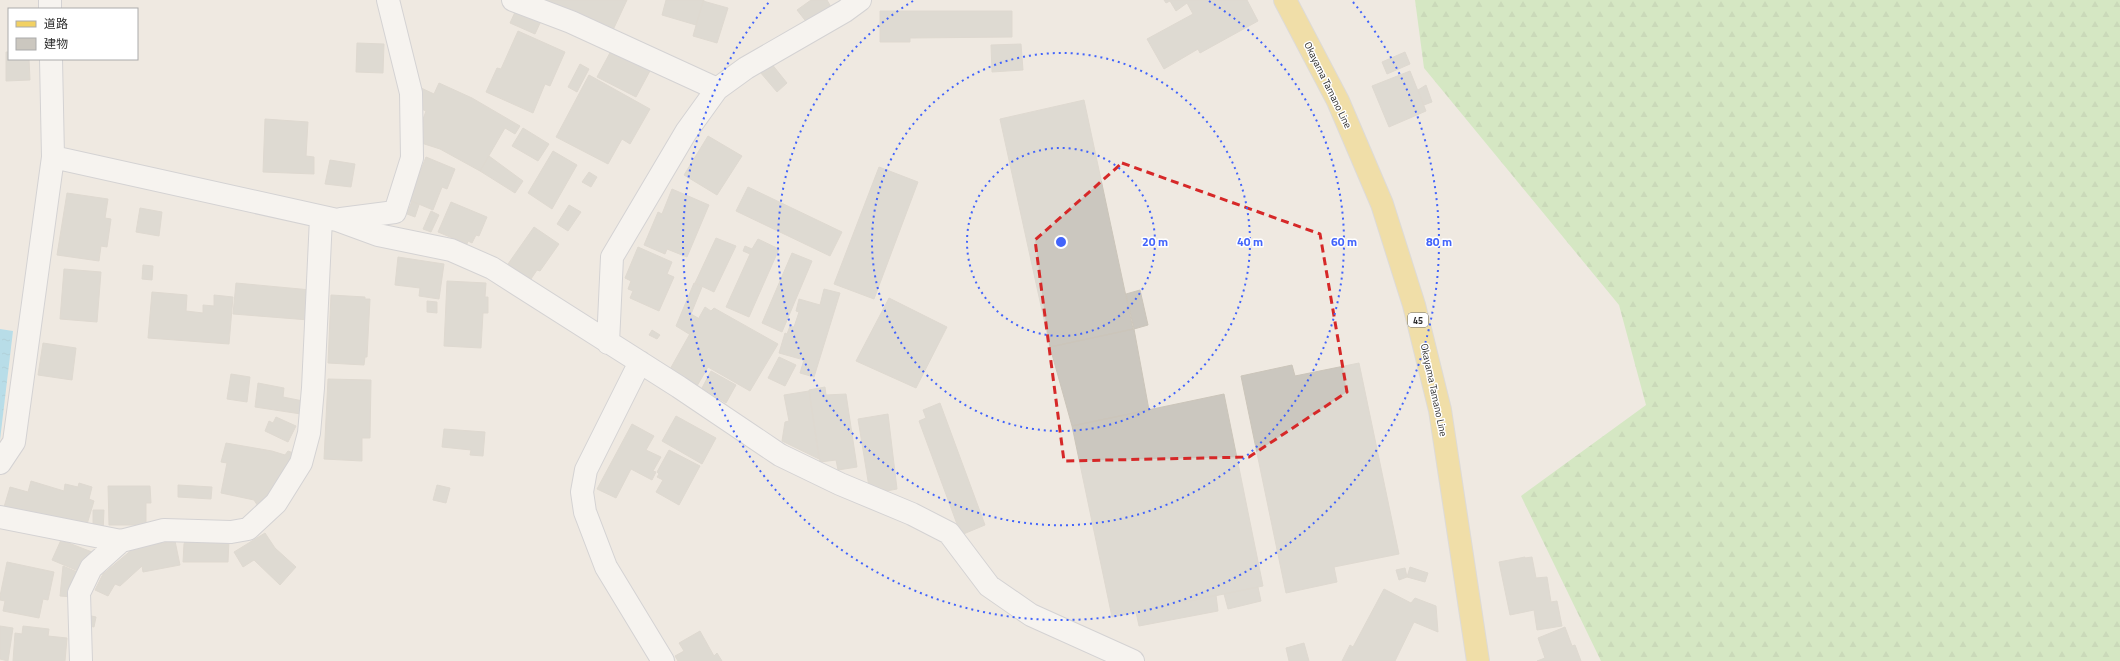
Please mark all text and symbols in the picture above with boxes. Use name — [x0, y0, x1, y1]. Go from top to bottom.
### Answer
legend — [8, 8, 138, 60]
text: 道路 — [44, 14, 68, 33]
text: 建物 — [44, 34, 68, 53]
street label: Okayama Tamano Line — [1301, 39, 1355, 131]
text: 20 m — [1142, 232, 1168, 251]
text: 40 m — [1237, 232, 1263, 251]
text: 60 m — [1331, 232, 1357, 251]
text: 80 m — [1426, 232, 1452, 251]
centre of rings — [1054, 235, 1068, 249]
road number: 45 — [1408, 313, 1428, 327]
street label: Okayama Tamano Line — [1417, 342, 1451, 438]

